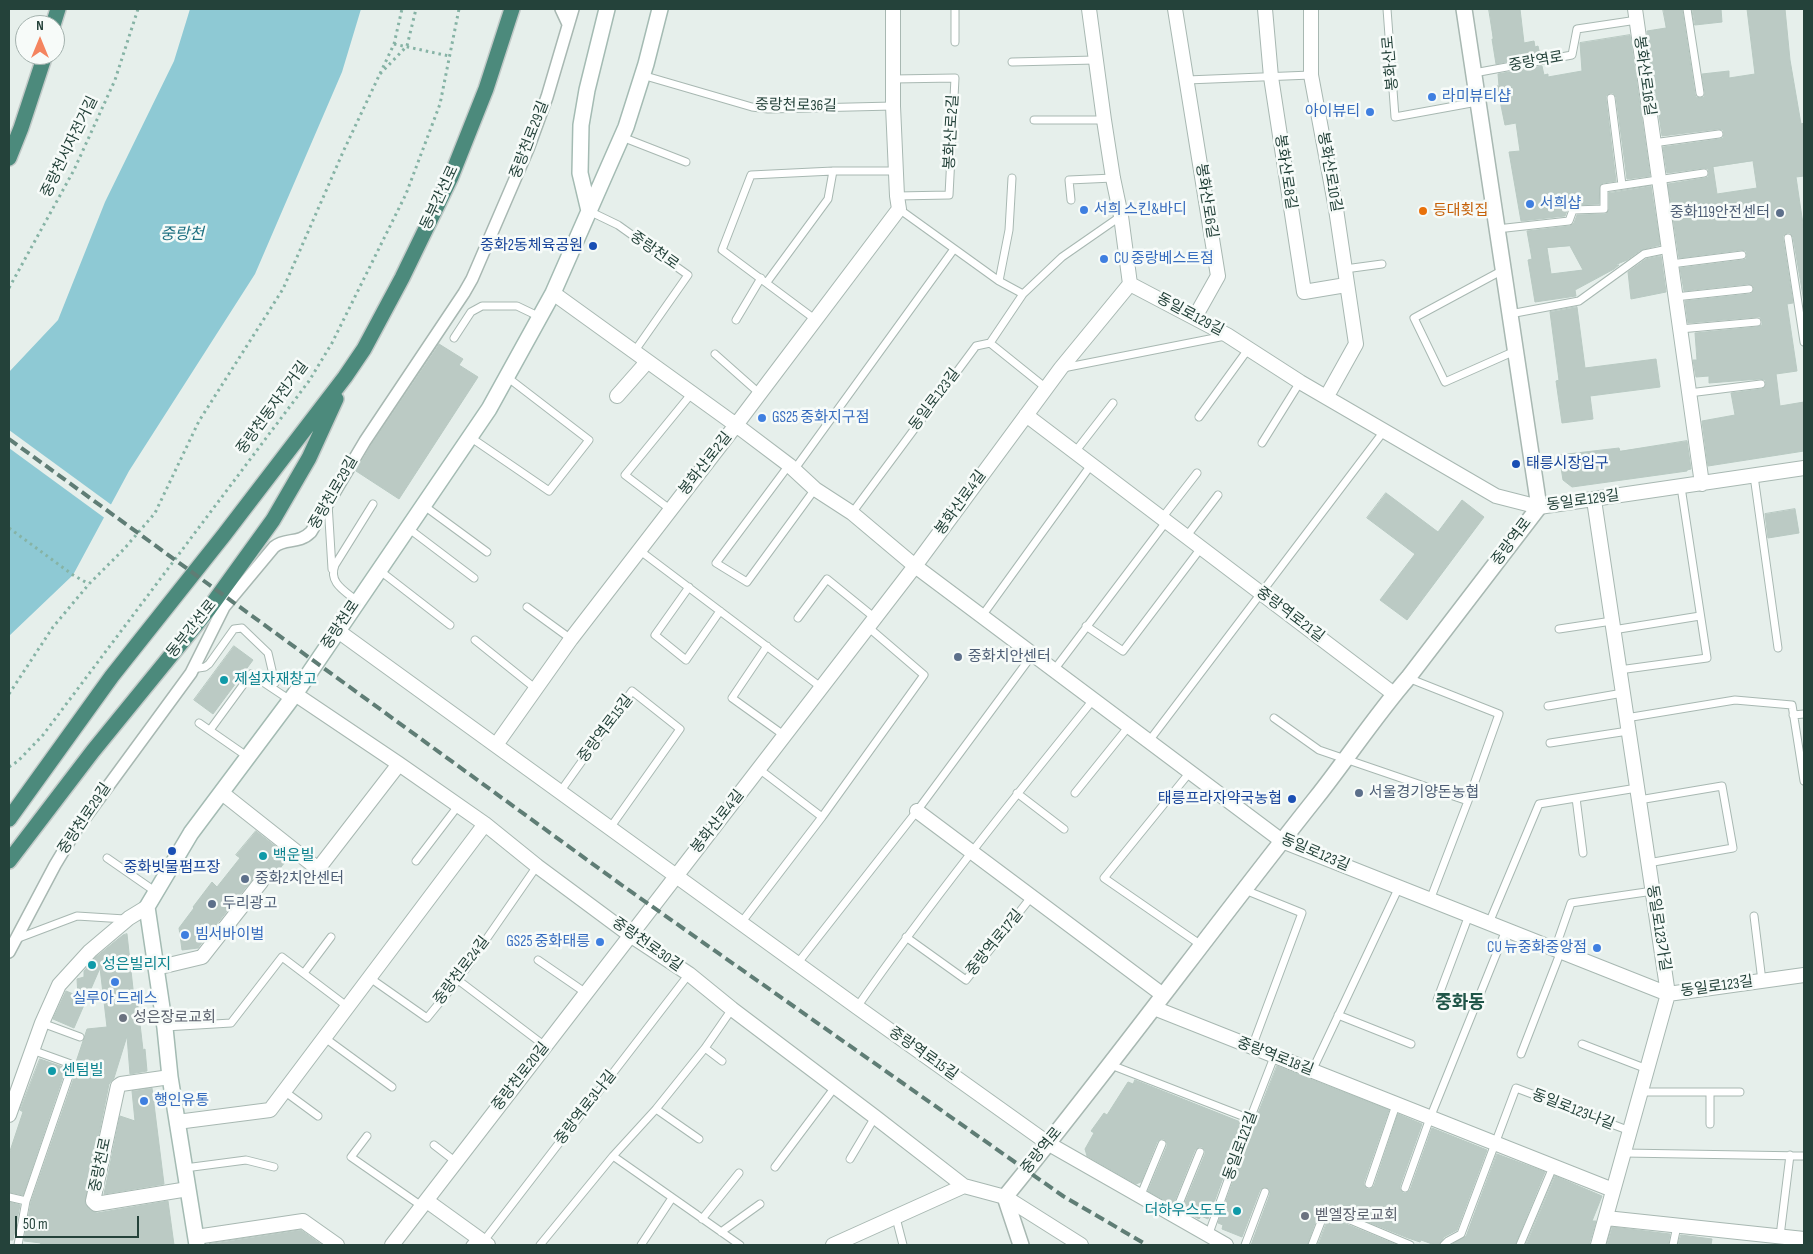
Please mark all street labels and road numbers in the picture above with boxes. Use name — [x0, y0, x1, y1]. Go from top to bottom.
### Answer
street label: 봉화산로 — [1380, 35, 1402, 91]
street label: 봉화산로16길 — [1629, 35, 1659, 117]
street label: 중랑역로 — [1507, 48, 1565, 76]
street label: 중랑천서자전거길 — [38, 93, 102, 201]
street label: 봉화산로2길 — [941, 94, 963, 170]
street label: 중랑천로36길 — [755, 96, 837, 116]
street label: 중랑천로29길 — [507, 99, 553, 181]
street label: 봉화산로10길 — [1313, 131, 1345, 213]
street label: 봉화산로8길 — [1270, 133, 1300, 211]
street label: 봉화산로6길 — [1191, 162, 1221, 240]
street label: 동부간선로 — [417, 163, 463, 233]
street label: 중랑천로 — [626, 228, 682, 274]
street label: 동일로129길 — [1153, 290, 1227, 340]
street label: 중랑천동자전거길 — [233, 358, 313, 458]
street label: 동일로123길 — [906, 365, 964, 435]
street label: 봉화산로2길 — [676, 429, 736, 499]
street label: 중랑천로29길 — [306, 453, 362, 533]
street label: 봉화산로4길 — [932, 467, 990, 539]
street label: 동일로129길 — [1545, 487, 1621, 515]
street label: 중랑역로 — [1488, 515, 1536, 569]
street label: 중랑역로21길 — [1252, 584, 1328, 646]
street label: 동부간선로 — [163, 597, 221, 661]
street label: 중랑천로 — [318, 597, 364, 653]
street label: 중랑역로15길 — [575, 692, 637, 766]
street label: 중랑천로29길 — [55, 780, 115, 858]
street label: 봉화산로4길 — [688, 787, 748, 857]
street label: 동일로123길 — [1278, 830, 1352, 876]
street label: 동일로123가길 — [1642, 884, 1674, 972]
street label: 중랑역로17길 — [963, 906, 1027, 980]
street label: 중랑천로30길 — [608, 914, 686, 976]
street label: 중랑천로24길 — [430, 933, 494, 1009]
street label: 동일로123길 — [1680, 973, 1754, 1001]
street label: 중랑역로15길 — [885, 1024, 961, 1084]
street label: 중랑역로18길 — [1234, 1034, 1316, 1080]
street label: 중랑천로20길 — [489, 1039, 553, 1115]
street label: 중랑역로3나길 — [551, 1067, 621, 1149]
street label: 동일로123나길 — [1529, 1086, 1617, 1134]
street label: 동일로121길 — [1220, 1109, 1262, 1183]
street label: 중랑역로 — [1018, 1124, 1066, 1178]
street label: 중랑천로 — [86, 1136, 116, 1194]

